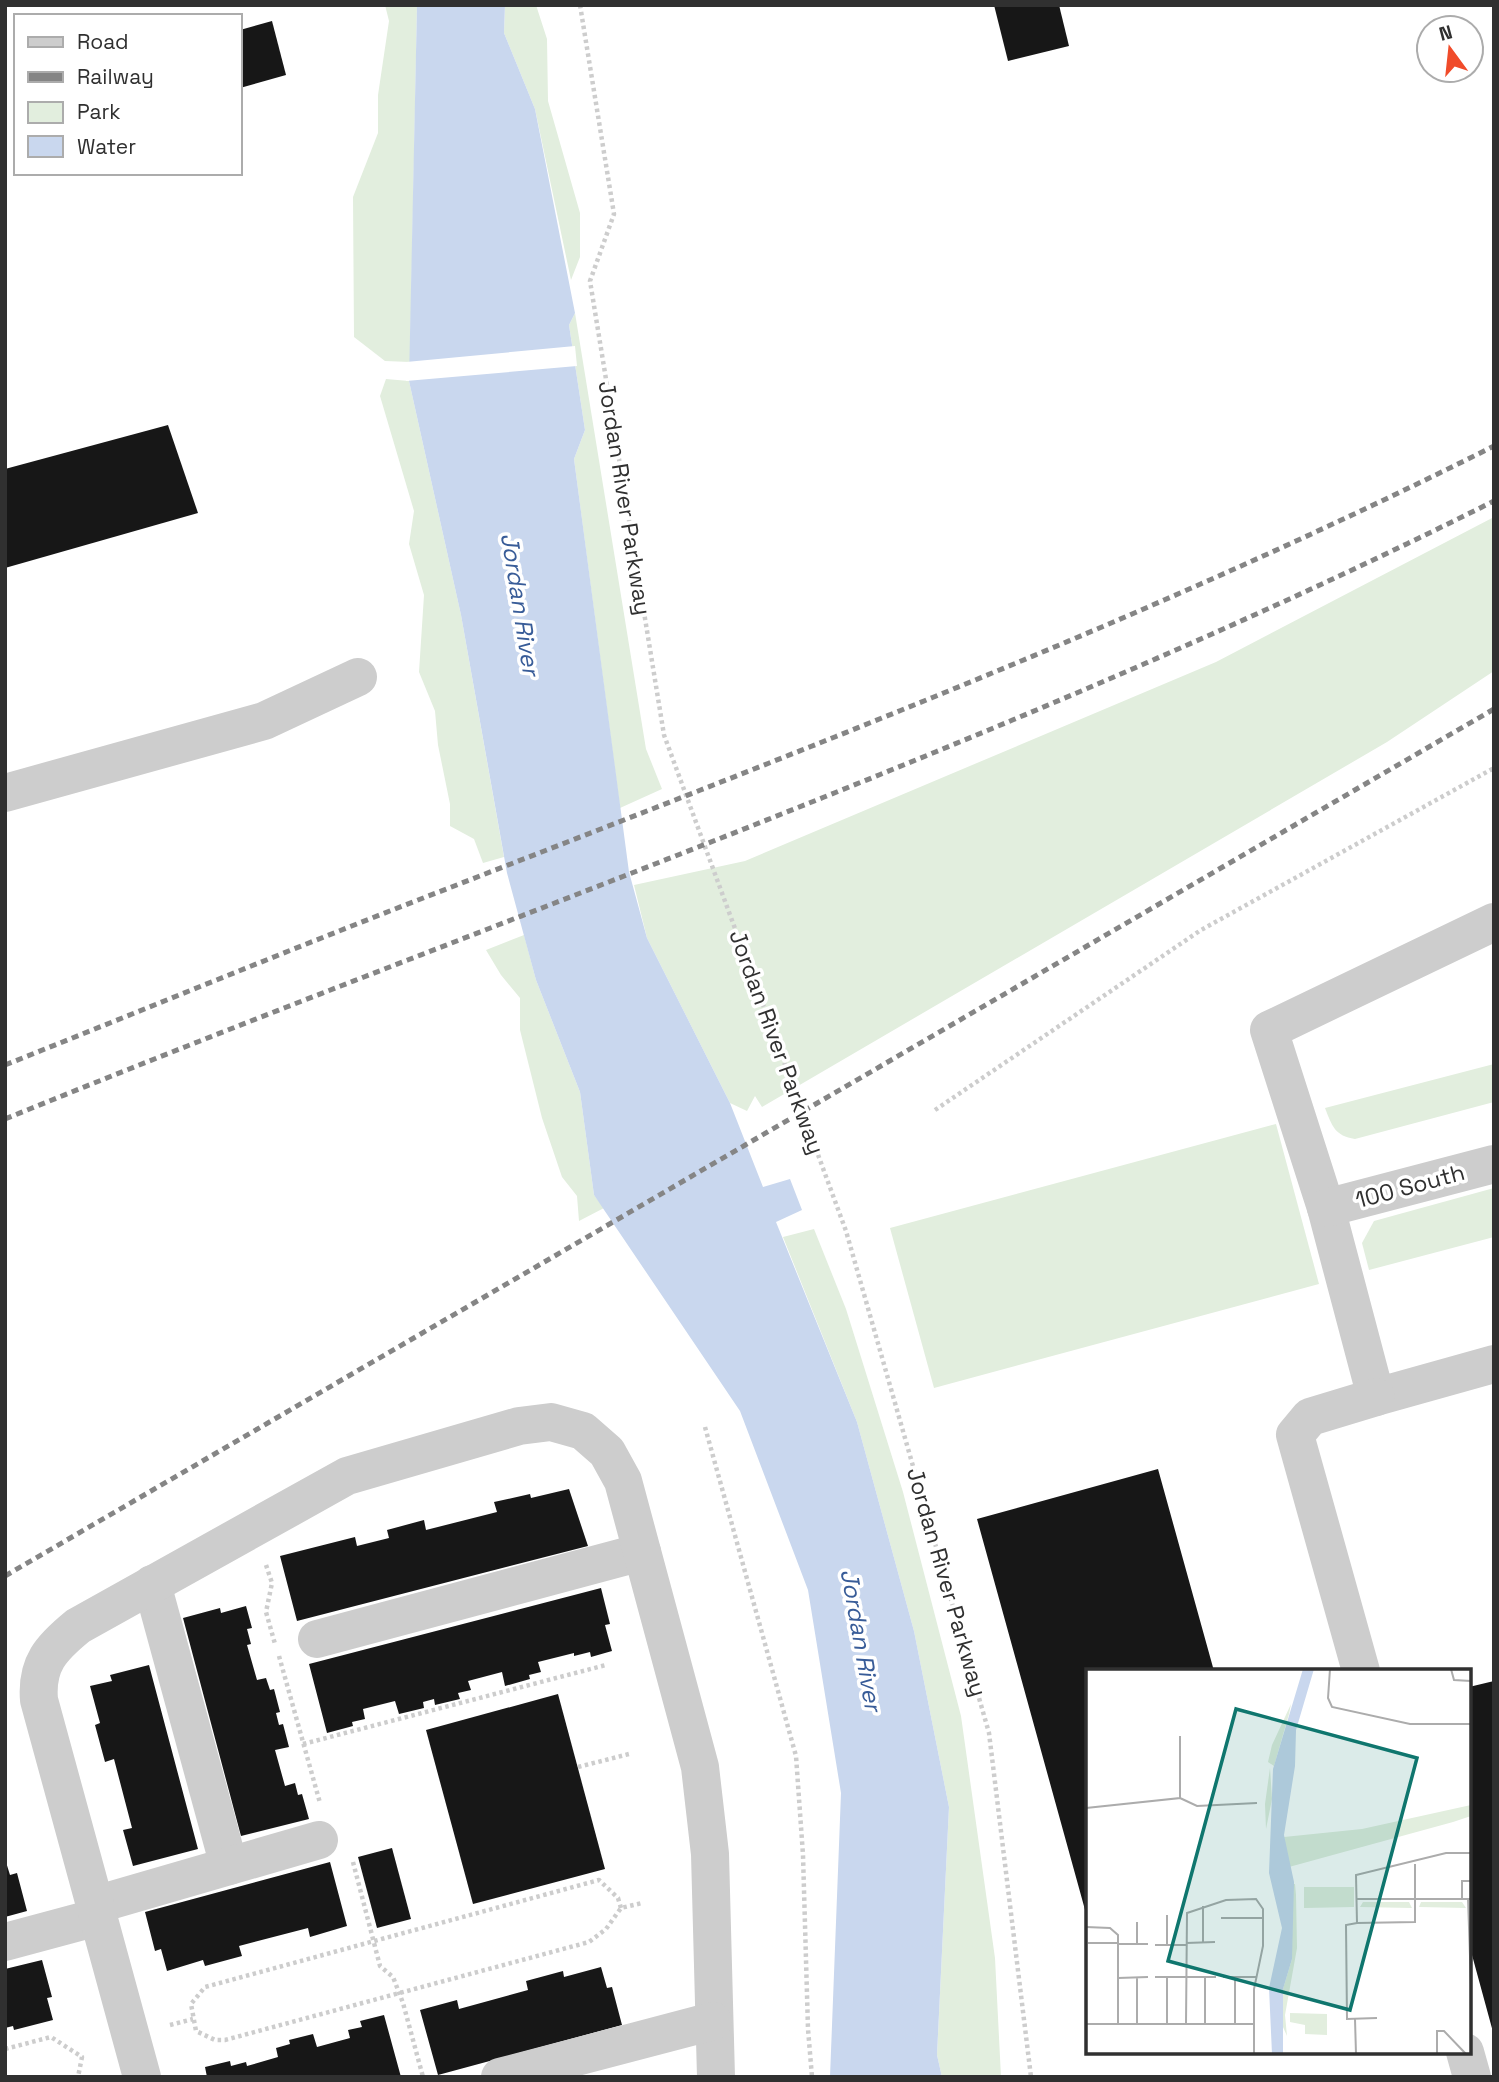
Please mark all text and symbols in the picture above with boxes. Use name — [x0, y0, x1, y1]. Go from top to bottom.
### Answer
legend — [14, 14, 242, 175]
north arrow — [1415, 14, 1485, 84]
text: N — [1436, 19, 1455, 47]
text: Road — [77, 28, 129, 55]
text: Railway — [77, 63, 154, 90]
text: Park — [77, 98, 121, 125]
text: Water — [77, 133, 136, 160]
street label: Jordan River Parkway — [592, 379, 658, 617]
water label: Jordan River — [494, 530, 548, 680]
street label: Jordan River Parkway — [722, 926, 832, 1158]
street label: 100 South — [1352, 1157, 1468, 1215]
street label: Jordan River Parkway — [900, 1464, 994, 1700]
water label: Jordan River — [834, 1566, 890, 1716]
inset map — [1086, 1669, 1471, 2054]

